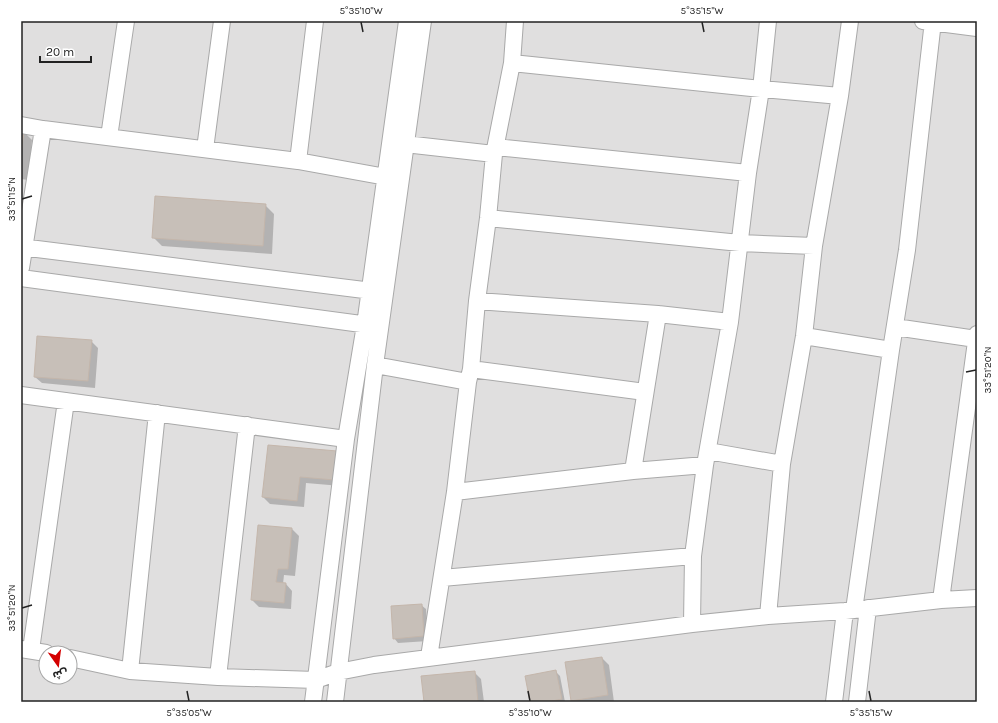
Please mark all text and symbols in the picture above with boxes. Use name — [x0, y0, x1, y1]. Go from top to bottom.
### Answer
text: 5°35'10"W — [339, 5, 383, 17]
text: 5°35'15"W — [681, 5, 723, 17]
scale bar — [40, 38, 91, 64]
text: 20 m — [46, 45, 74, 59]
text: 33°51'15"N — [6, 177, 18, 221]
text: 33°51'20"N — [982, 346, 994, 394]
text: 33°51'20"N — [6, 584, 18, 632]
north arrow — [38, 645, 78, 685]
text: ش — [51, 666, 69, 682]
text: 5°35'05"W — [166, 707, 212, 719]
text: 5°35'10"W — [508, 707, 552, 719]
text: 5°35'15"W — [850, 707, 892, 719]

